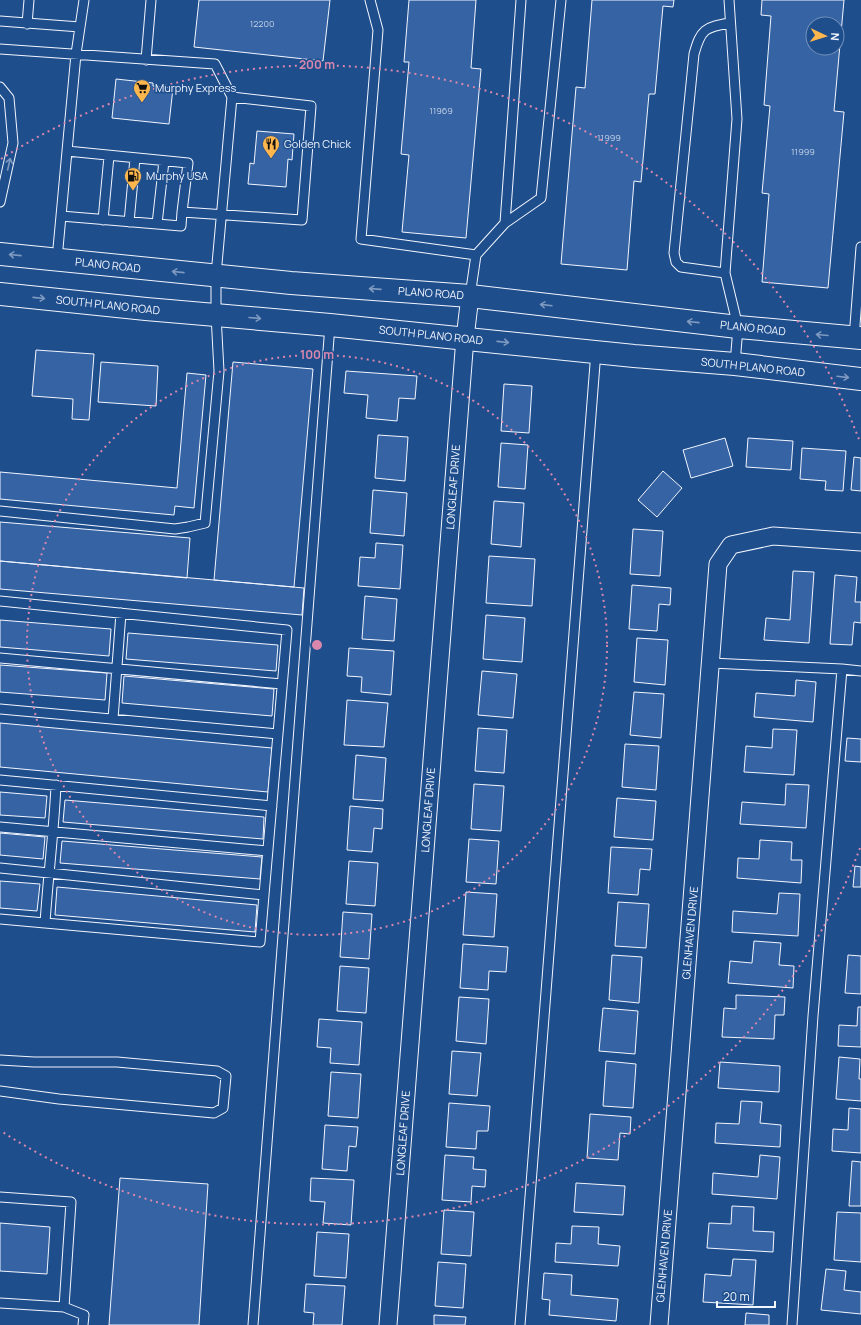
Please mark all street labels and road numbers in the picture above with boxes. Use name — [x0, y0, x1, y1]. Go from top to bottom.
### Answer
street label: PLANO ROAD — [74, 254, 142, 275]
street label: PLANO ROAD — [398, 283, 464, 302]
street label: SOUTH PLANO ROAD — [55, 292, 161, 317]
street label: PLANO ROAD — [719, 317, 787, 338]
street label: SOUTH PLANO ROAD — [378, 322, 484, 347]
street label: SOUTH PLANO ROAD — [700, 354, 806, 379]
street label: LONGLEAF DRIVE — [442, 444, 463, 530]
street label: LONGLEAF DRIVE — [417, 767, 438, 853]
street label: GLENHAVEN DRIVE — [678, 886, 701, 980]
street label: LONGLEAF DRIVE — [392, 1090, 413, 1176]
street label: GLENHAVEN DRIVE — [652, 1209, 675, 1303]

